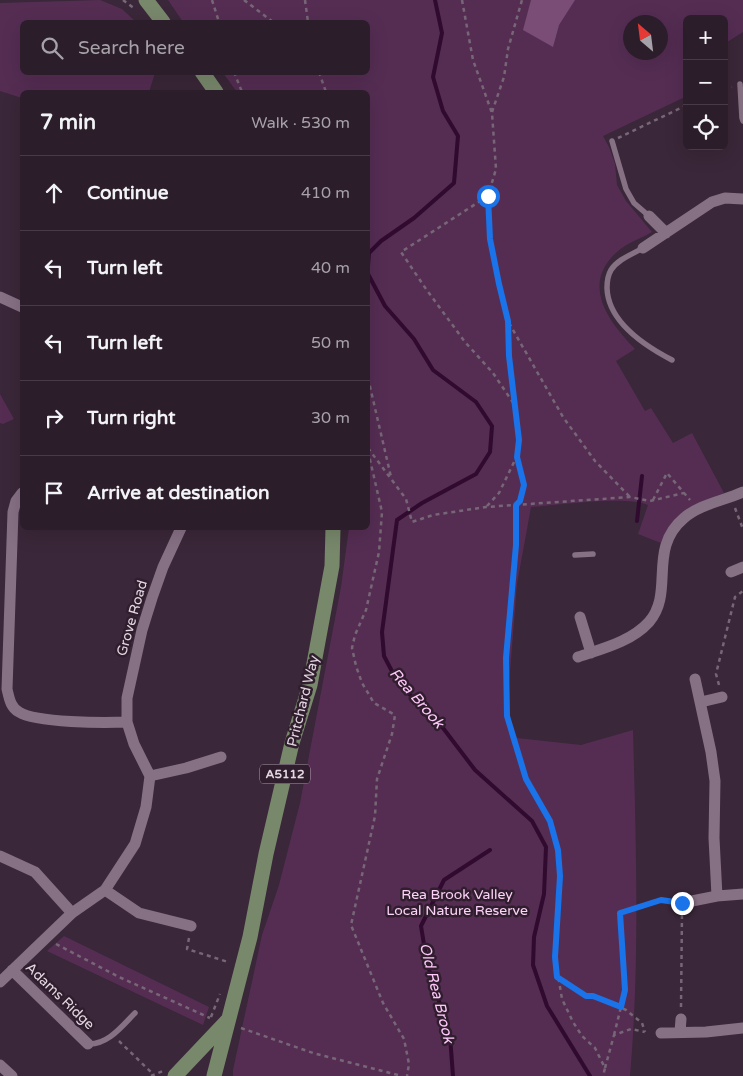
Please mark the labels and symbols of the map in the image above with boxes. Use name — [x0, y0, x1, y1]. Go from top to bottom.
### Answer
north arrow — [623, 15, 668, 60]
route start — [477, 185, 500, 208]
street label: Grove Road — [113, 578, 151, 658]
street label: Pritchard Way — [283, 653, 323, 749]
water label: Rea Brook — [386, 664, 449, 733]
road number: A5112 — [260, 764, 310, 784]
park label: Rea Brook Valley Local Nature Reserve — [386, 886, 528, 919]
route end — [671, 892, 694, 915]
water label: Old Rea Brook — [416, 941, 459, 1047]
street label: Adams Ridge — [22, 959, 98, 1033]

